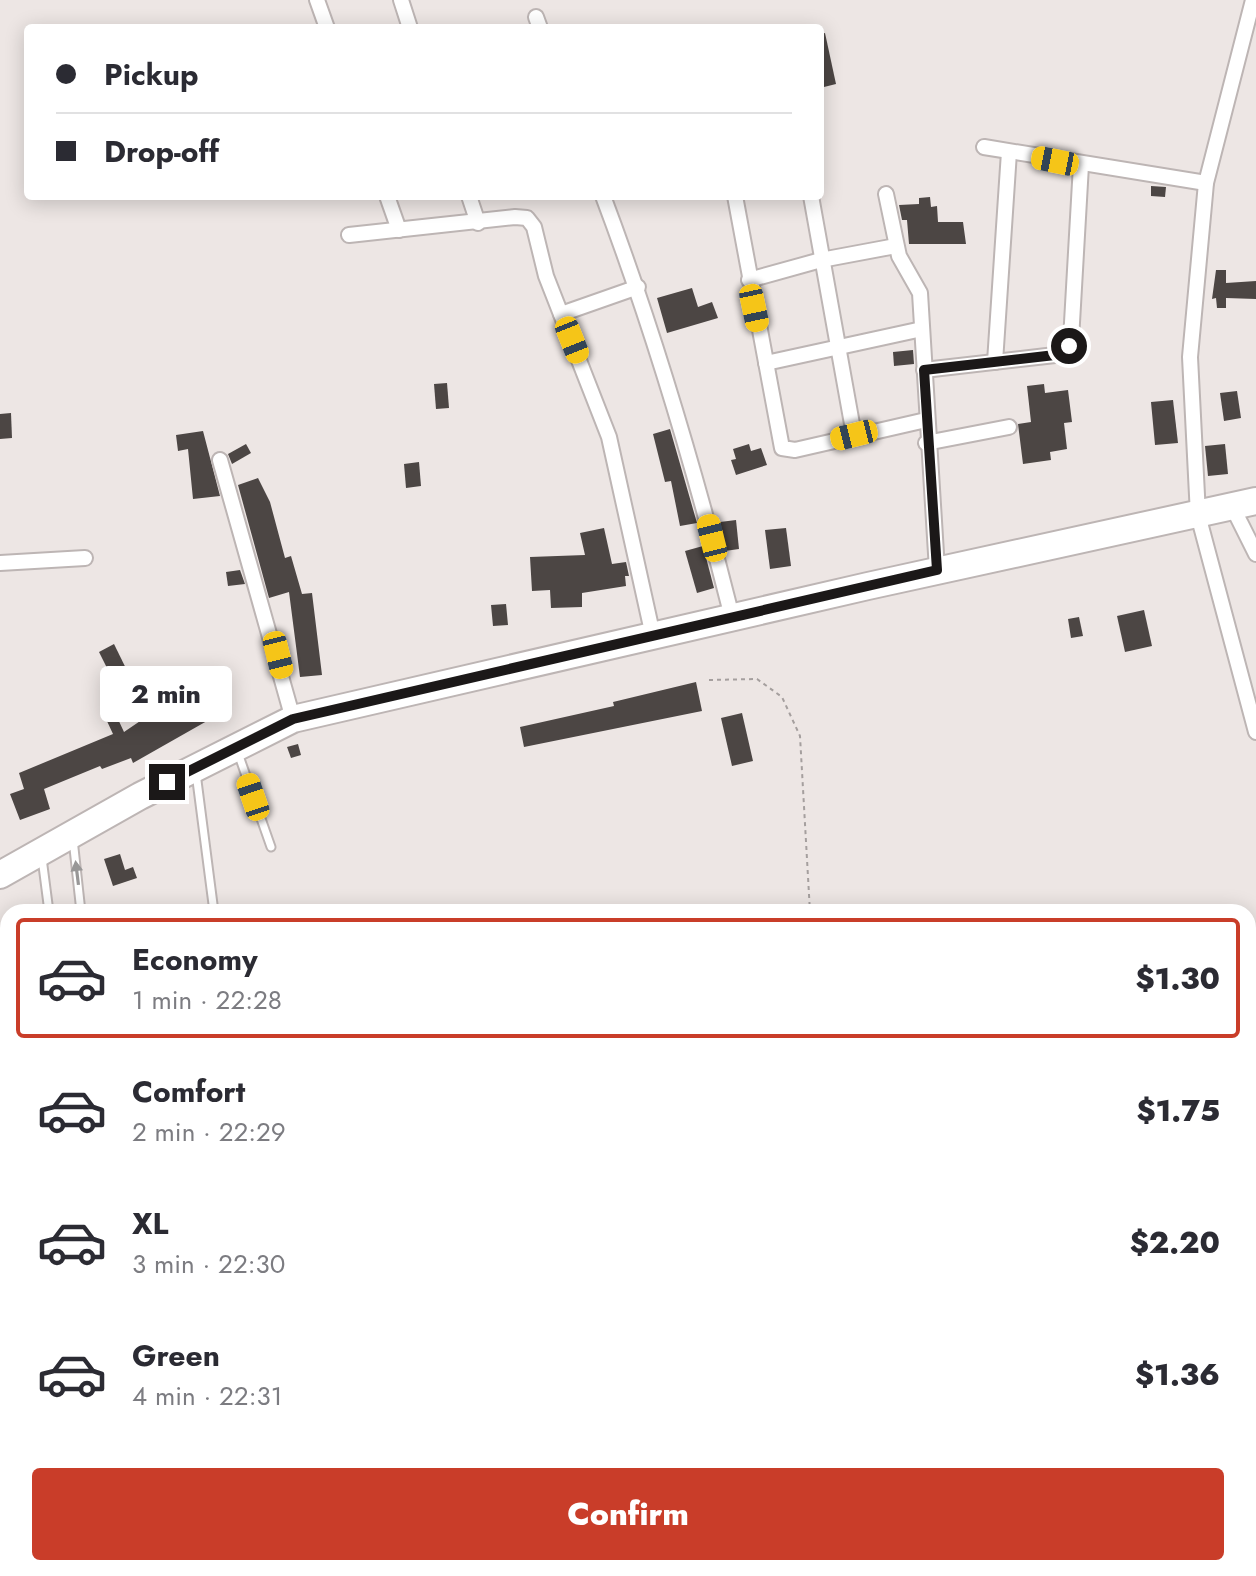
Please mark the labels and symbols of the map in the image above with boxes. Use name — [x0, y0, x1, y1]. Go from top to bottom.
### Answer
car — [1029, 145, 1081, 177]
car — [737, 282, 771, 334]
car — [552, 313, 592, 367]
route start — [1051, 328, 1087, 364]
car — [828, 418, 880, 452]
car — [695, 512, 729, 564]
car — [261, 629, 295, 681]
callout: 2 min — [101, 666, 233, 722]
route end — [149, 764, 185, 800]
car — [234, 770, 272, 824]
one-way arrow — [70, 860, 83, 885]

